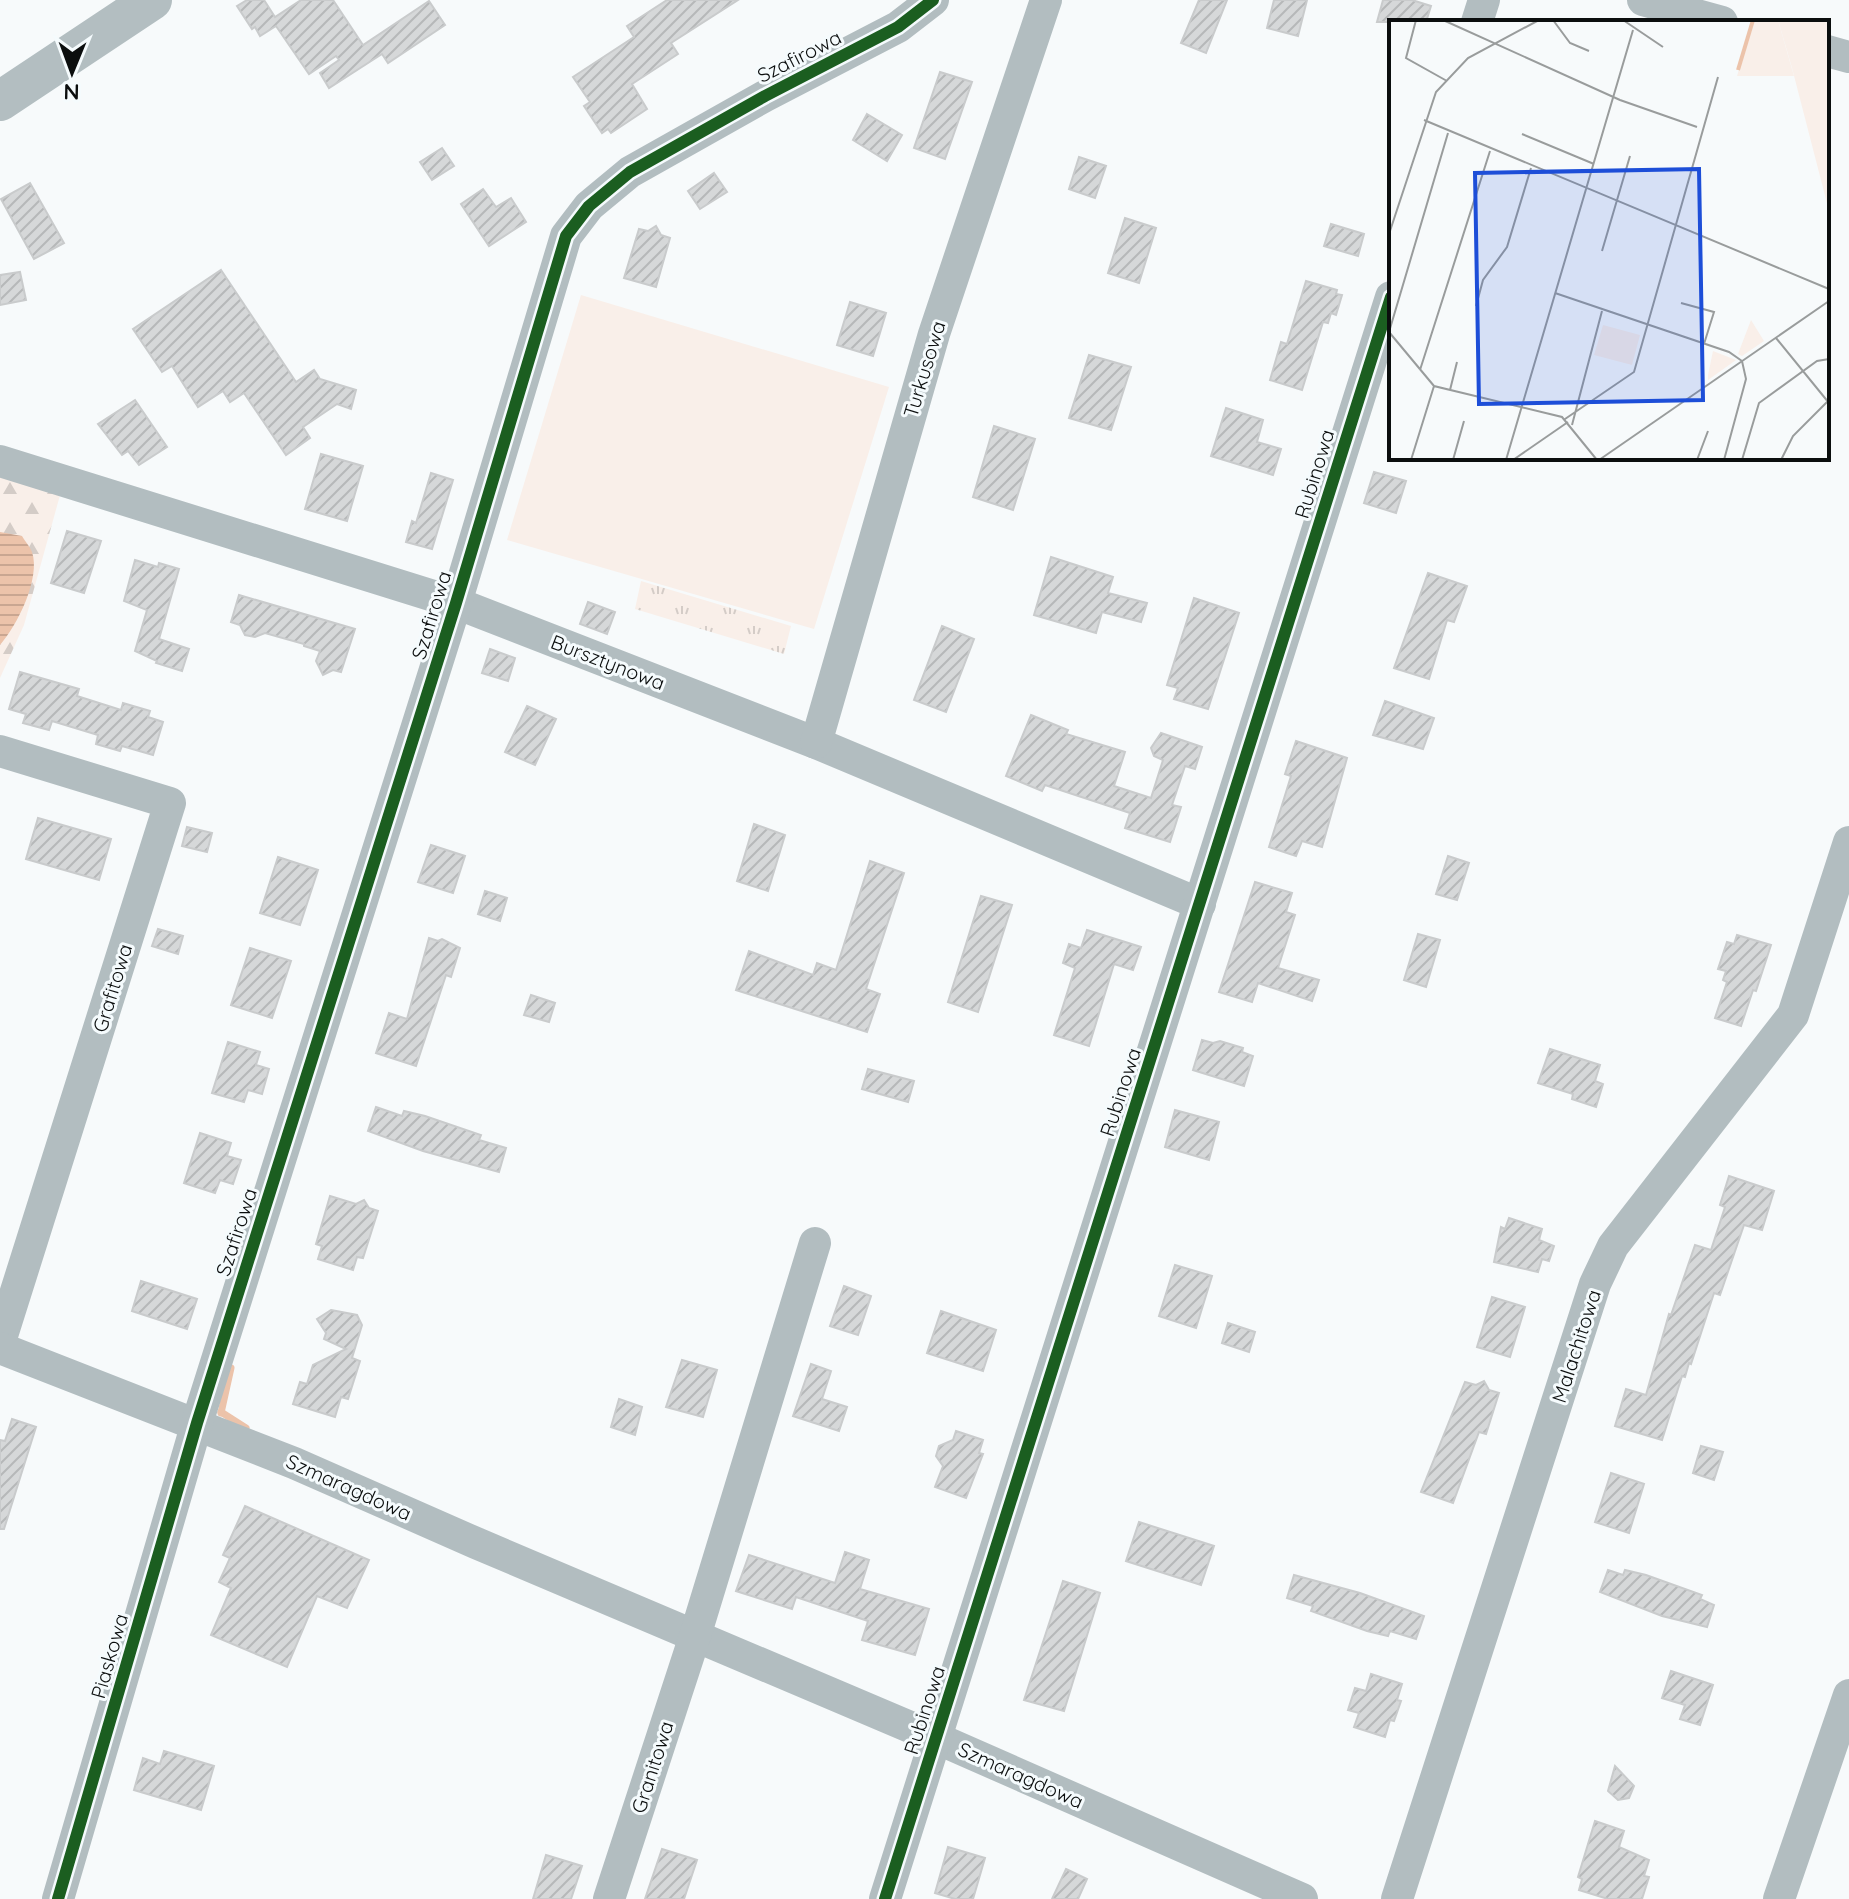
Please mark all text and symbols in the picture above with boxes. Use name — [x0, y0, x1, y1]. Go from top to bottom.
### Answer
inset map — [1389, 20, 1829, 460]
street label: Szafirowa — [753, 24, 845, 88]
north arrow — [32, 32, 112, 112]
text: N — [63, 78, 80, 106]
street label: Turkusowa — [898, 318, 950, 420]
street label: Rubinowa — [1289, 426, 1339, 522]
street label: Szafirowa — [406, 568, 456, 662]
street label: Bursztynowa — [547, 629, 669, 695]
street label: Grafitowa — [87, 941, 137, 1035]
street label: Rubinowa — [1094, 1044, 1146, 1140]
street label: Szafirowa — [210, 1185, 262, 1279]
street label: Malachitowa — [1546, 1286, 1606, 1406]
street label: Szmaragdowa — [283, 1448, 415, 1526]
street label: Piaskowa — [85, 1611, 133, 1701]
street label: Rubinowa — [898, 1662, 950, 1758]
street label: Granitowa — [625, 1718, 679, 1816]
street label: Szmaragdowa — [955, 1736, 1087, 1814]

